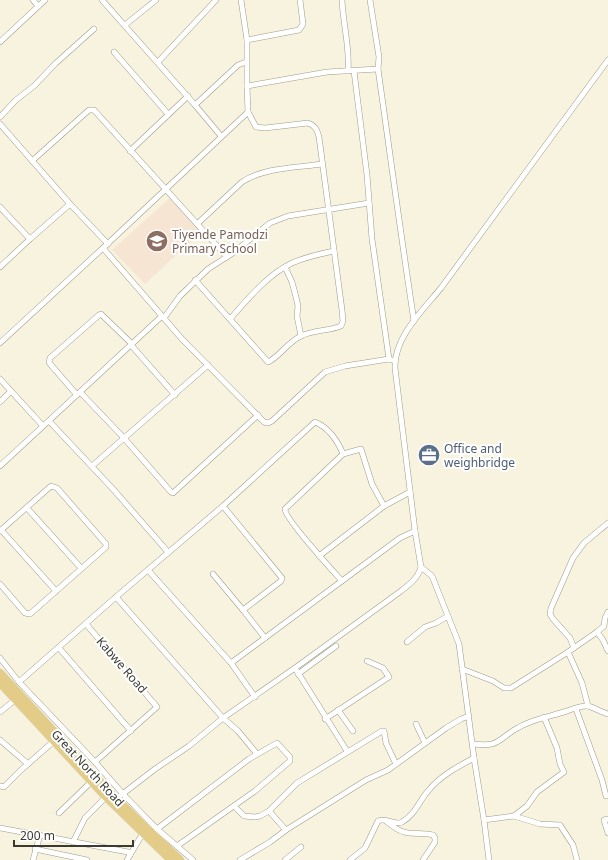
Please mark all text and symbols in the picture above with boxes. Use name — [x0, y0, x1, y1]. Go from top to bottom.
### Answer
place label: Tiyende Pamodzi Primary School — [172, 226, 268, 257]
school or university icon: Tiyende Pamodzi Primary School — [144, 228, 170, 254]
place label: Office and weighbridge — [444, 440, 515, 471]
office icon: Office and weighbridge — [416, 442, 442, 468]
street label: Kabwe Road — [93, 633, 151, 697]
street label: Great North Road — [48, 726, 128, 810]
scale bar — [14, 822, 133, 848]
text: 200 m — [20, 827, 55, 844]

